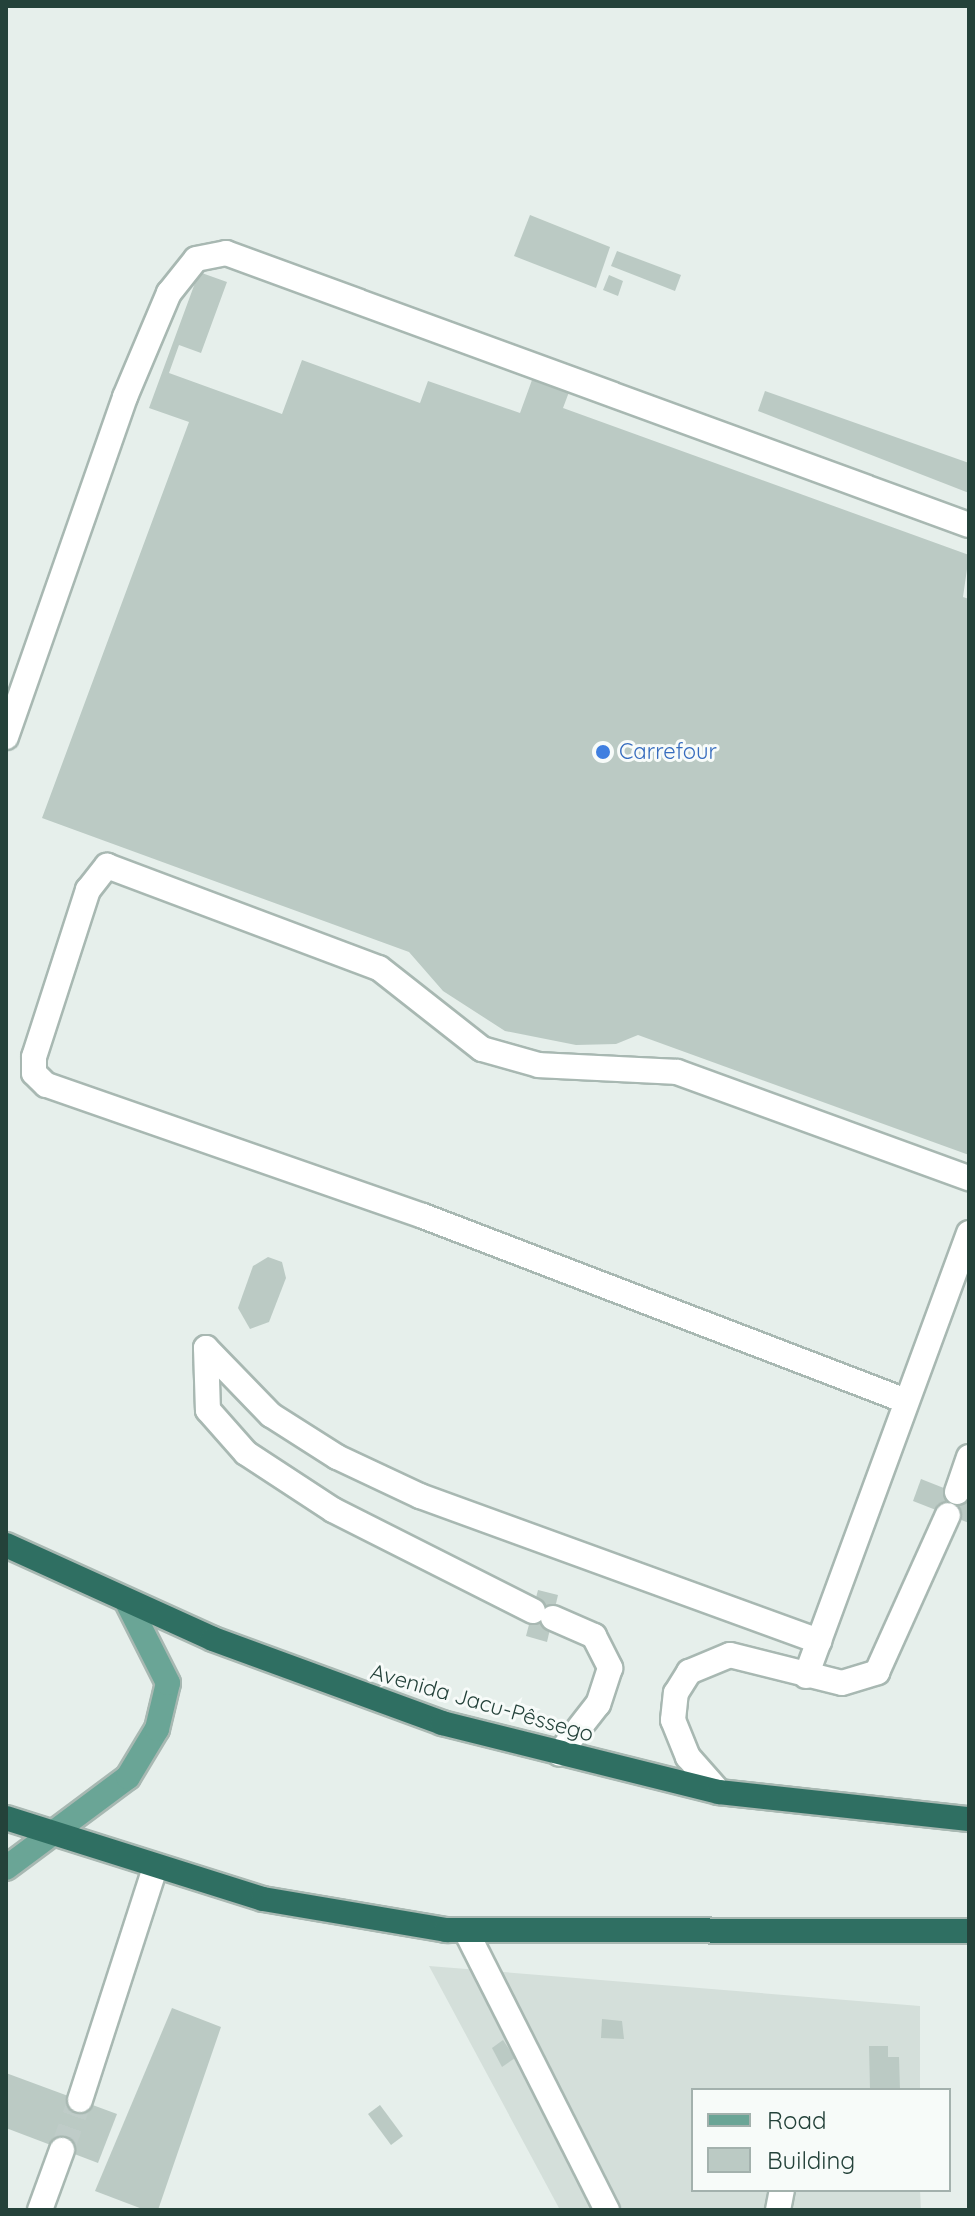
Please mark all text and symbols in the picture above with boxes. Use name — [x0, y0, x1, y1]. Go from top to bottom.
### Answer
place label: Carrefour — [619, 739, 717, 765]
marker: Carrefour — [594, 743, 612, 761]
street label: Avenida Jacu-Pêssego — [367, 1658, 597, 1748]
legend — [691, 2088, 951, 2192]
text: Road — [767, 2105, 827, 2135]
text: Building — [767, 2145, 855, 2175]

